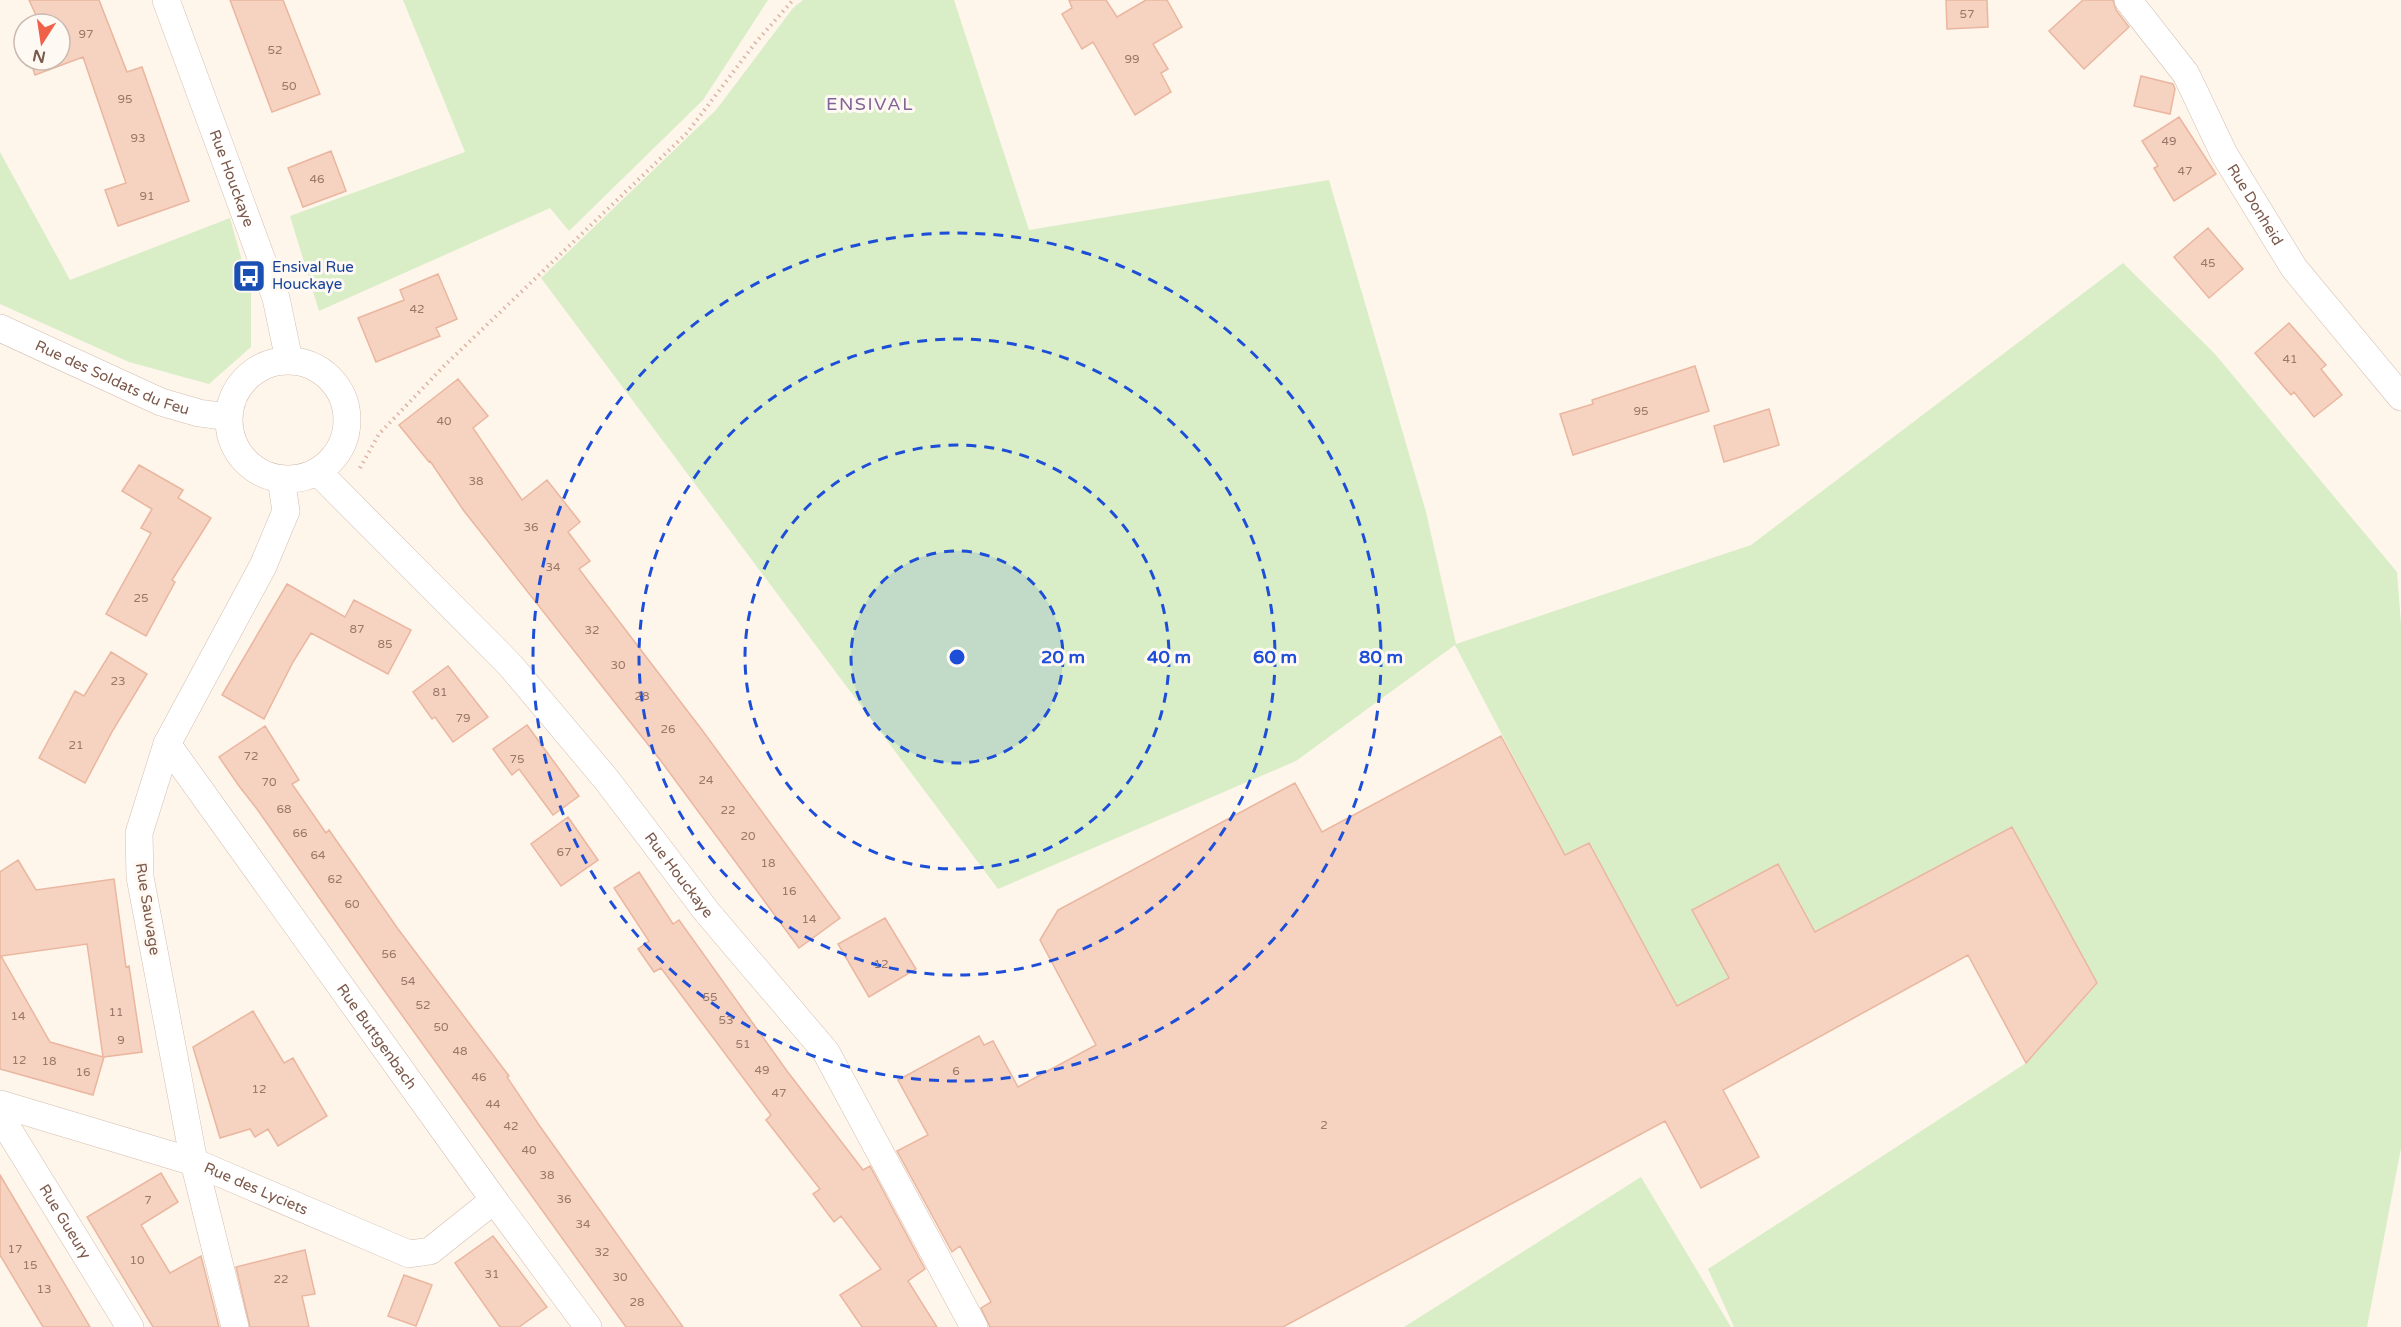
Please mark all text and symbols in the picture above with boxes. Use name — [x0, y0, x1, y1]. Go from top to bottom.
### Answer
house number: 57 — [1959, 7, 1975, 21]
north arrow — [12, 12, 72, 72]
house number: 97 — [78, 27, 94, 41]
house number: 52 — [267, 43, 283, 57]
text: N — [31, 45, 47, 67]
house number: 99 — [1124, 52, 1140, 66]
house number: 50 — [281, 79, 297, 93]
house number: 95 — [117, 92, 133, 106]
district label: ENSIVAL — [826, 93, 914, 115]
street label: Rue Houckaye — [206, 127, 258, 229]
house number: 93 — [130, 131, 146, 145]
house number: 49 — [2161, 134, 2177, 148]
street label: Rue Donheid — [2223, 161, 2287, 249]
house number: 47 — [2177, 164, 2193, 178]
house number: 46 — [309, 172, 325, 186]
house number: 91 — [139, 189, 155, 203]
house number: 45 — [2200, 256, 2216, 270]
bus stop icon: Ensival Rue Houckaye — [231, 258, 267, 294]
place label: Ensival Rue Houckaye — [272, 258, 354, 293]
house number: 42 — [409, 302, 425, 316]
street label: Rue des Soldats du Feu — [32, 336, 192, 419]
house number: 41 — [2282, 352, 2298, 366]
house number: 95 — [1633, 404, 1649, 418]
house number: 40 — [436, 414, 452, 428]
house number: 38 — [468, 474, 484, 488]
house number: 36 — [523, 520, 539, 534]
house number: 34 — [545, 560, 561, 574]
house number: 25 — [133, 591, 149, 605]
house number: 87 — [349, 622, 365, 636]
house number: 32 — [584, 623, 600, 637]
house number: 85 — [377, 637, 393, 651]
text: 20 m — [1041, 646, 1085, 668]
text: 40 m — [1147, 646, 1191, 668]
text: 60 m — [1253, 646, 1297, 668]
text: 80 m — [1359, 646, 1403, 668]
centre of rings — [947, 647, 967, 667]
house number: 30 — [610, 658, 626, 672]
house number: 23 — [110, 674, 126, 688]
house number: 81 — [432, 685, 448, 699]
house number: 28 — [634, 689, 650, 703]
house number: 79 — [455, 711, 471, 725]
house number: 26 — [660, 722, 676, 736]
house number: 21 — [68, 738, 84, 752]
house number: 72 — [243, 749, 259, 763]
house number: 75 — [509, 752, 525, 766]
house number: 24 — [698, 773, 714, 787]
house number: 70 — [261, 775, 277, 789]
house number: 68 — [276, 802, 292, 816]
house number: 22 — [720, 803, 736, 817]
house number: 66 — [292, 826, 308, 840]
street label: Rue Houckaye — [641, 829, 717, 922]
house number: 20 — [740, 829, 756, 843]
house number: 67 — [556, 845, 572, 859]
house number: 64 — [310, 848, 326, 862]
house number: 18 — [760, 856, 776, 870]
street label: Rue Sauvage — [132, 862, 164, 956]
house number: 62 — [327, 872, 343, 886]
house number: 16 — [781, 884, 797, 898]
house number: 60 — [344, 897, 360, 911]
house number: 14 — [801, 912, 817, 926]
house number: 56 — [381, 947, 397, 961]
house number: 12 — [873, 957, 889, 971]
house number: 54 — [400, 974, 416, 988]
street label: Rue Buttgenbach — [333, 980, 421, 1093]
house number: 55 — [702, 990, 718, 1004]
house number: 52 — [415, 998, 431, 1012]
house number: 11 — [108, 1005, 124, 1019]
house number: 14 — [10, 1009, 26, 1023]
house number: 53 — [718, 1013, 734, 1027]
house number: 50 — [433, 1020, 449, 1034]
house number: 9 — [117, 1033, 125, 1047]
house number: 51 — [735, 1037, 751, 1051]
house number: 48 — [452, 1044, 468, 1058]
house number: 12 — [11, 1053, 27, 1067]
house number: 18 — [41, 1054, 57, 1068]
house number: 49 — [754, 1063, 770, 1077]
house number: 6 — [952, 1064, 960, 1078]
house number: 16 — [75, 1065, 91, 1079]
house number: 46 — [471, 1070, 487, 1084]
house number: 12 — [251, 1082, 267, 1096]
house number: 47 — [771, 1086, 787, 1100]
house number: 44 — [485, 1097, 501, 1111]
house number: 2 — [1320, 1118, 1328, 1132]
house number: 42 — [503, 1119, 519, 1133]
house number: 40 — [521, 1143, 537, 1157]
street label: Rue des Lyciets — [201, 1158, 311, 1219]
house number: 38 — [539, 1168, 555, 1182]
street label: Rue Gueury — [35, 1181, 95, 1262]
house number: 36 — [556, 1192, 572, 1206]
house number: 7 — [144, 1193, 152, 1207]
house number: 34 — [575, 1217, 591, 1231]
house number: 17 — [7, 1242, 23, 1256]
house number: 32 — [594, 1245, 610, 1259]
house number: 10 — [129, 1253, 145, 1267]
house number: 15 — [22, 1258, 38, 1272]
house number: 31 — [484, 1267, 500, 1281]
house number: 30 — [612, 1270, 628, 1284]
house number: 22 — [273, 1272, 289, 1286]
house number: 13 — [36, 1282, 52, 1296]
house number: 28 — [629, 1295, 645, 1309]

